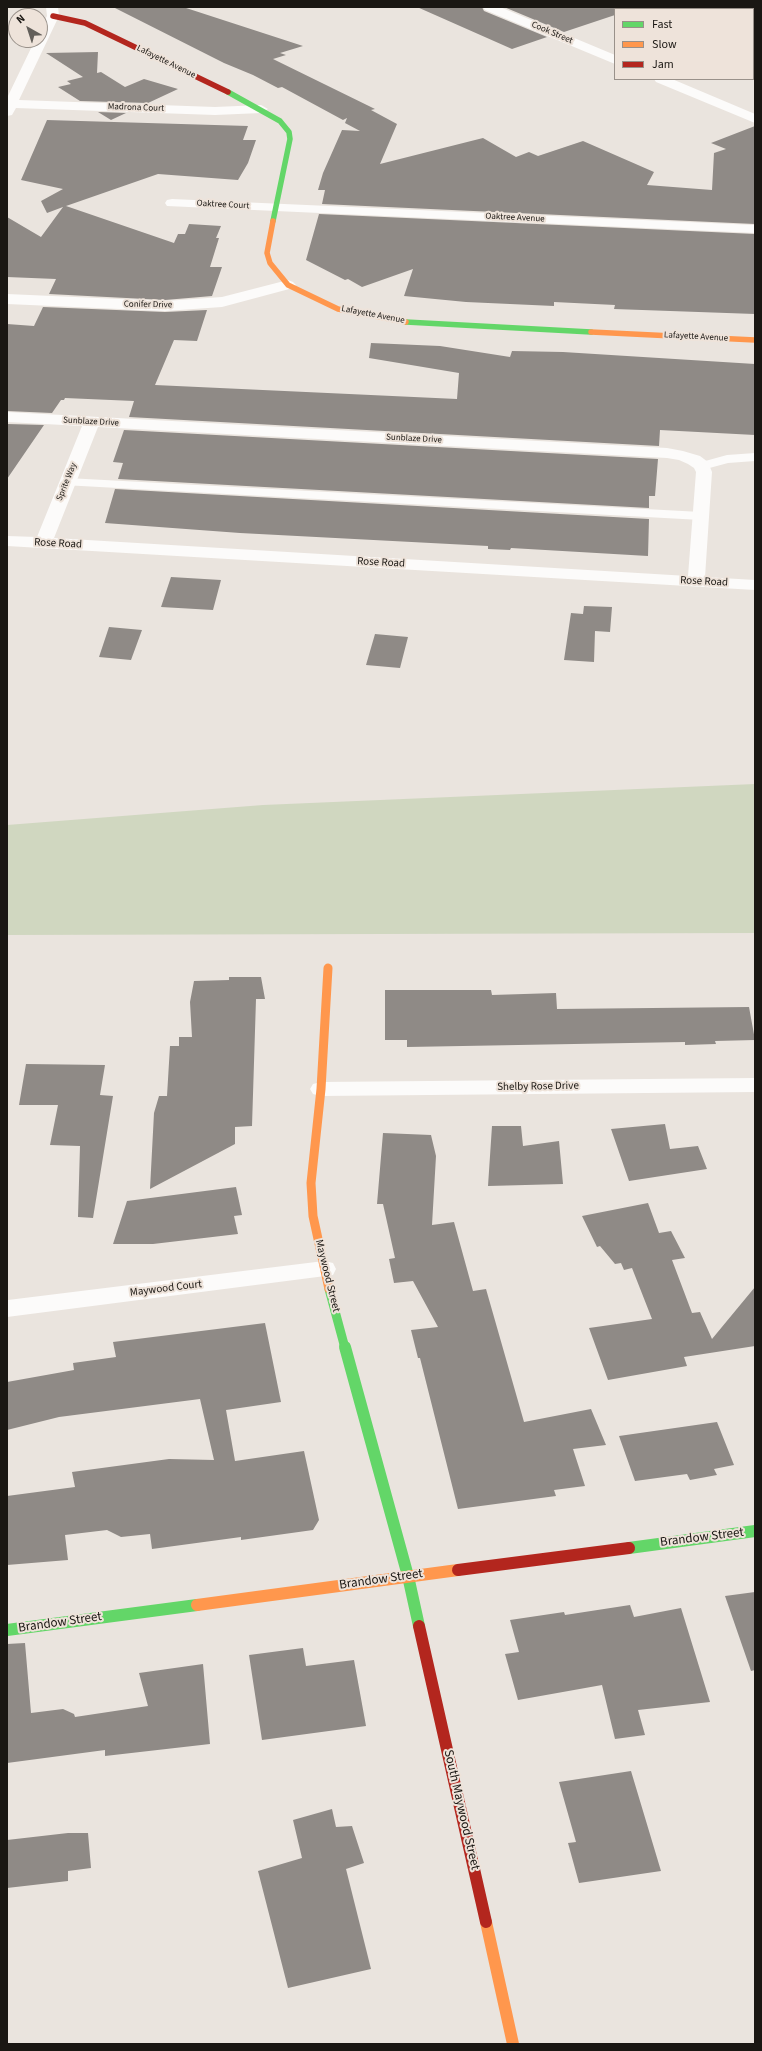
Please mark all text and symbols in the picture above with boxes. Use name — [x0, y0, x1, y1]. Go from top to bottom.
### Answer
north arrow — [8, 8, 48, 48]
legend — [614, 8, 754, 80]
text: N — [13, 11, 28, 27]
text: Fast — [652, 16, 672, 33]
street label: Cook Street — [530, 19, 574, 47]
text: Slow — [652, 36, 677, 53]
street label: Lafayette Avenue — [135, 43, 197, 81]
text: Jam — [652, 56, 674, 73]
street label: Madrona Court — [108, 102, 164, 114]
street label: Oaktree Court — [196, 198, 250, 212]
street label: Oaktree Avenue — [485, 211, 545, 225]
street label: Conifer Drive — [124, 299, 172, 311]
street label: Lafayette Avenue — [340, 304, 406, 326]
street label: Lafayette Avenue — [664, 330, 728, 344]
street label: Sunblaze Drive — [63, 415, 119, 429]
street label: Sunblaze Drive — [386, 432, 442, 446]
street label: Sprite Way — [55, 461, 79, 503]
street label: Rose Road — [34, 536, 82, 552]
street label: Rose Road — [357, 555, 405, 571]
street label: Rose Road — [680, 574, 728, 590]
street label: Shelby Rose Drive — [497, 1080, 579, 1094]
street label: Maywood Street — [312, 1238, 342, 1314]
street label: Maywood Court — [129, 1278, 203, 1300]
street label: Brandow Street — [659, 1525, 745, 1551]
street label: Brandow Street — [338, 1566, 424, 1594]
street label: Brandow Street — [17, 1609, 103, 1637]
street label: South Maywood Street — [440, 1748, 482, 1872]

